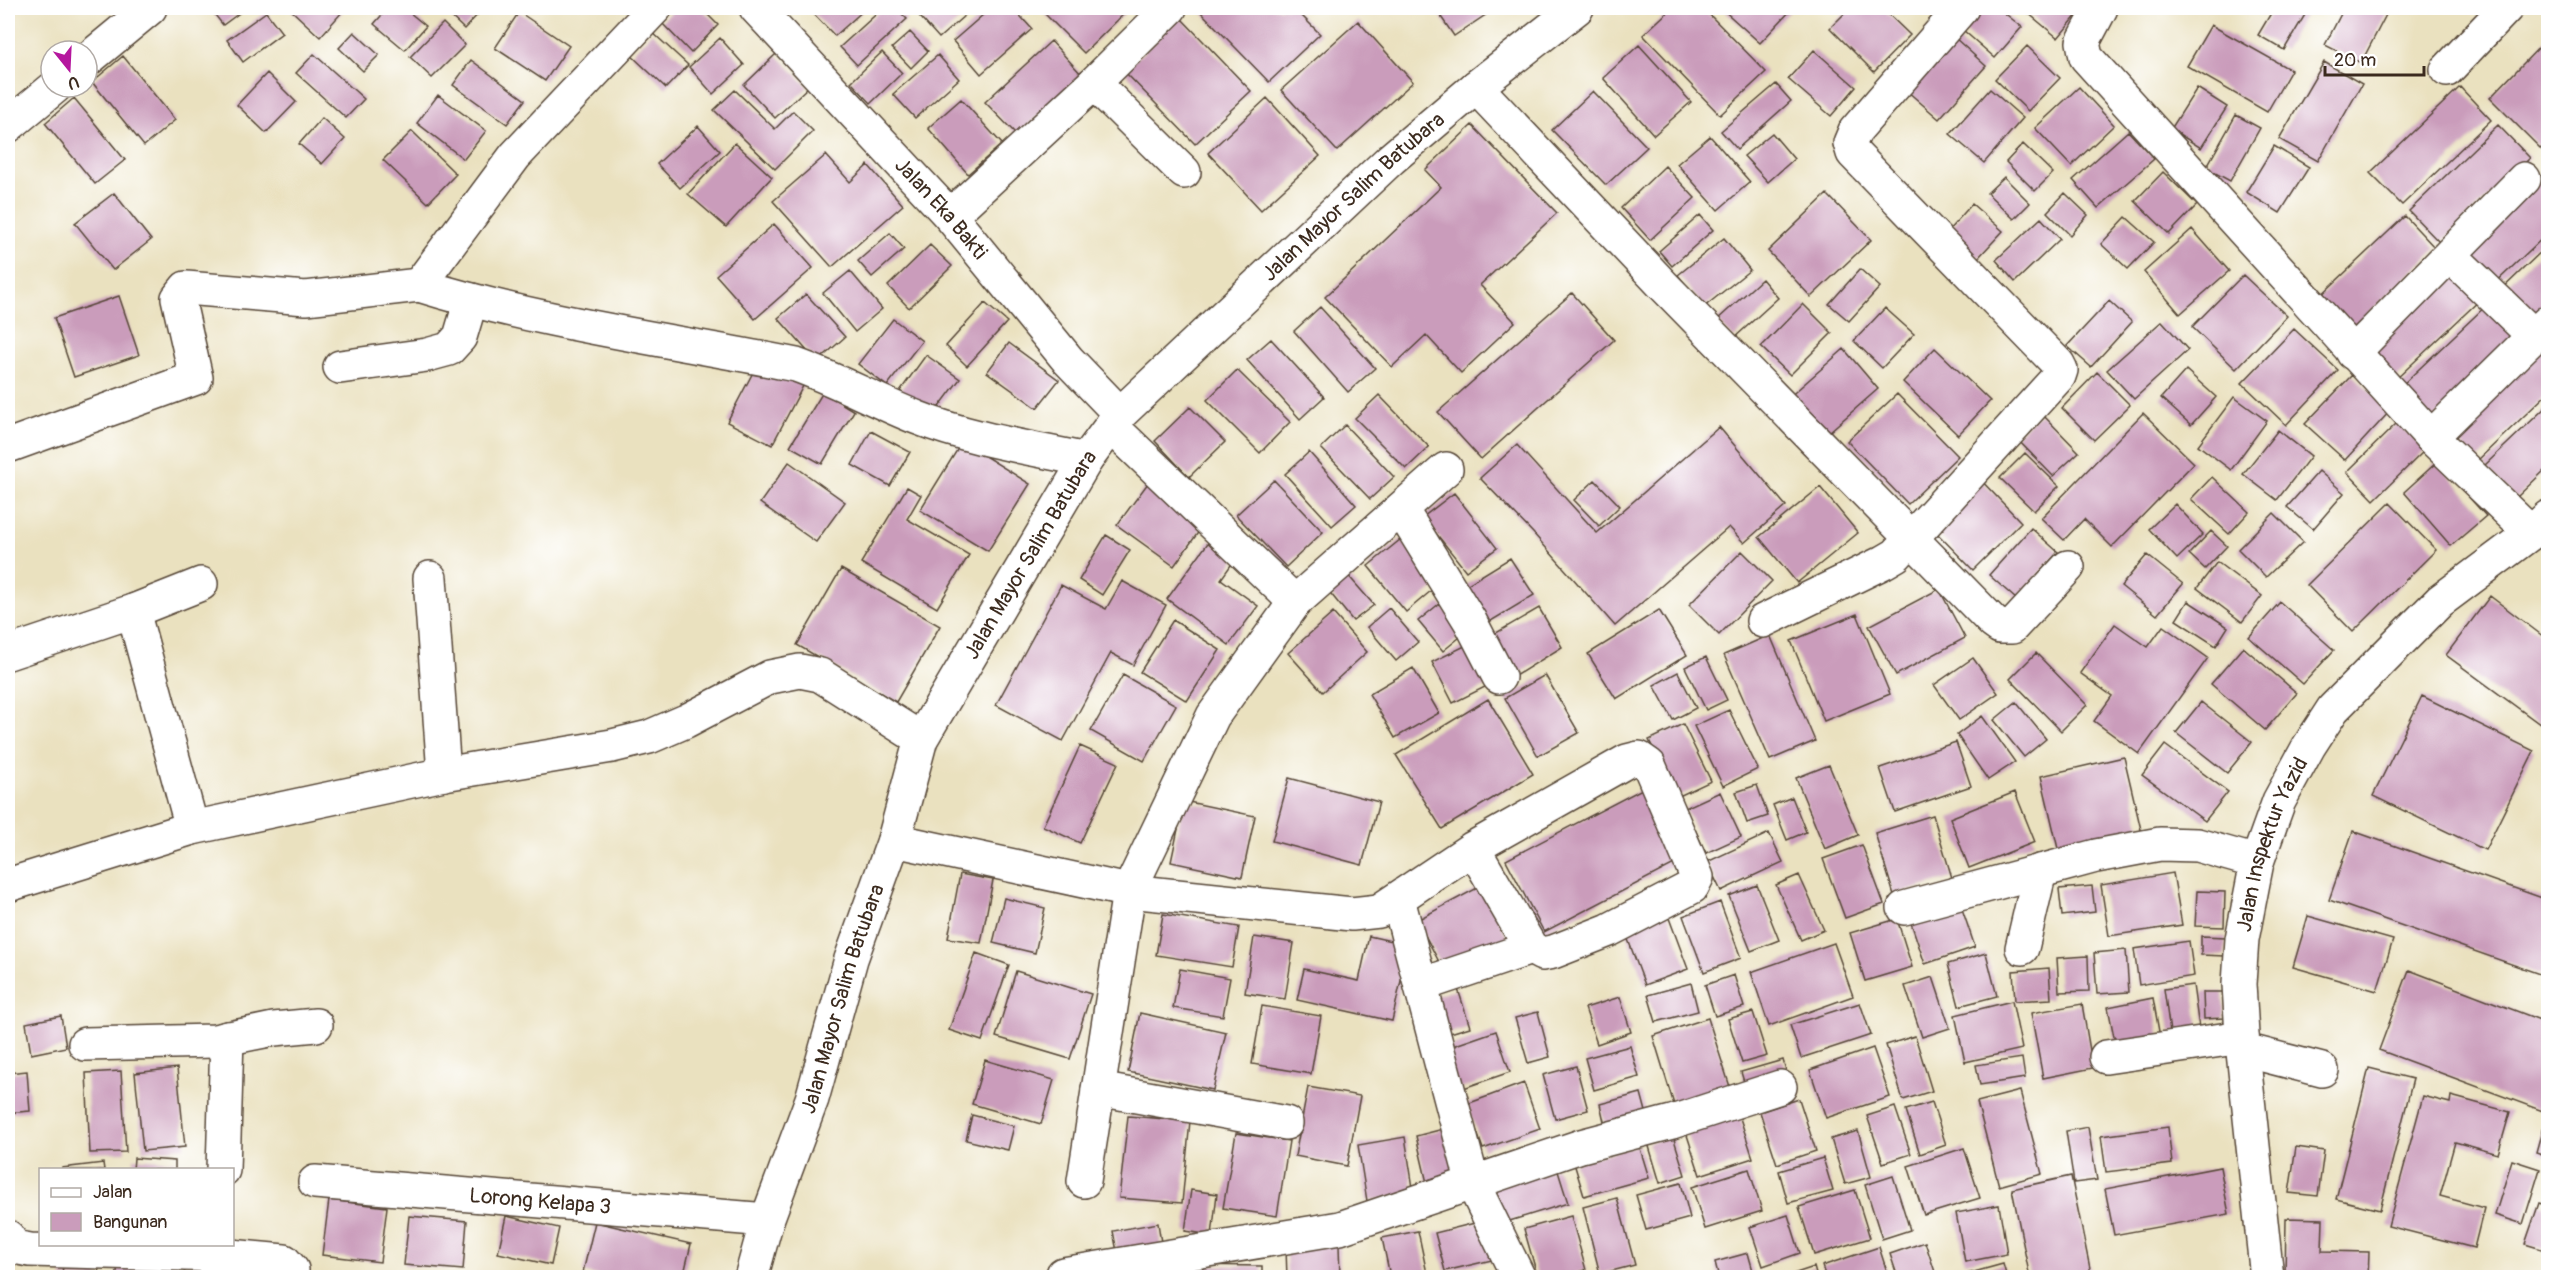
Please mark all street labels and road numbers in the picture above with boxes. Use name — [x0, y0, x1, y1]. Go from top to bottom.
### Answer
street label: Jalan Mayor Salim Batubara — [1257, 106, 1451, 287]
street label: Jalan Eka Bakti — [889, 152, 993, 265]
street label: Jalan Mayor Salim Batubara — [958, 445, 1103, 664]
street label: Jalan Inspektur Yazid — [2231, 753, 2314, 934]
street label: Jalan Mayor Salim Batubara — [795, 881, 891, 1117]
street label: Lorong Kelapa 3 — [468, 1182, 612, 1221]

